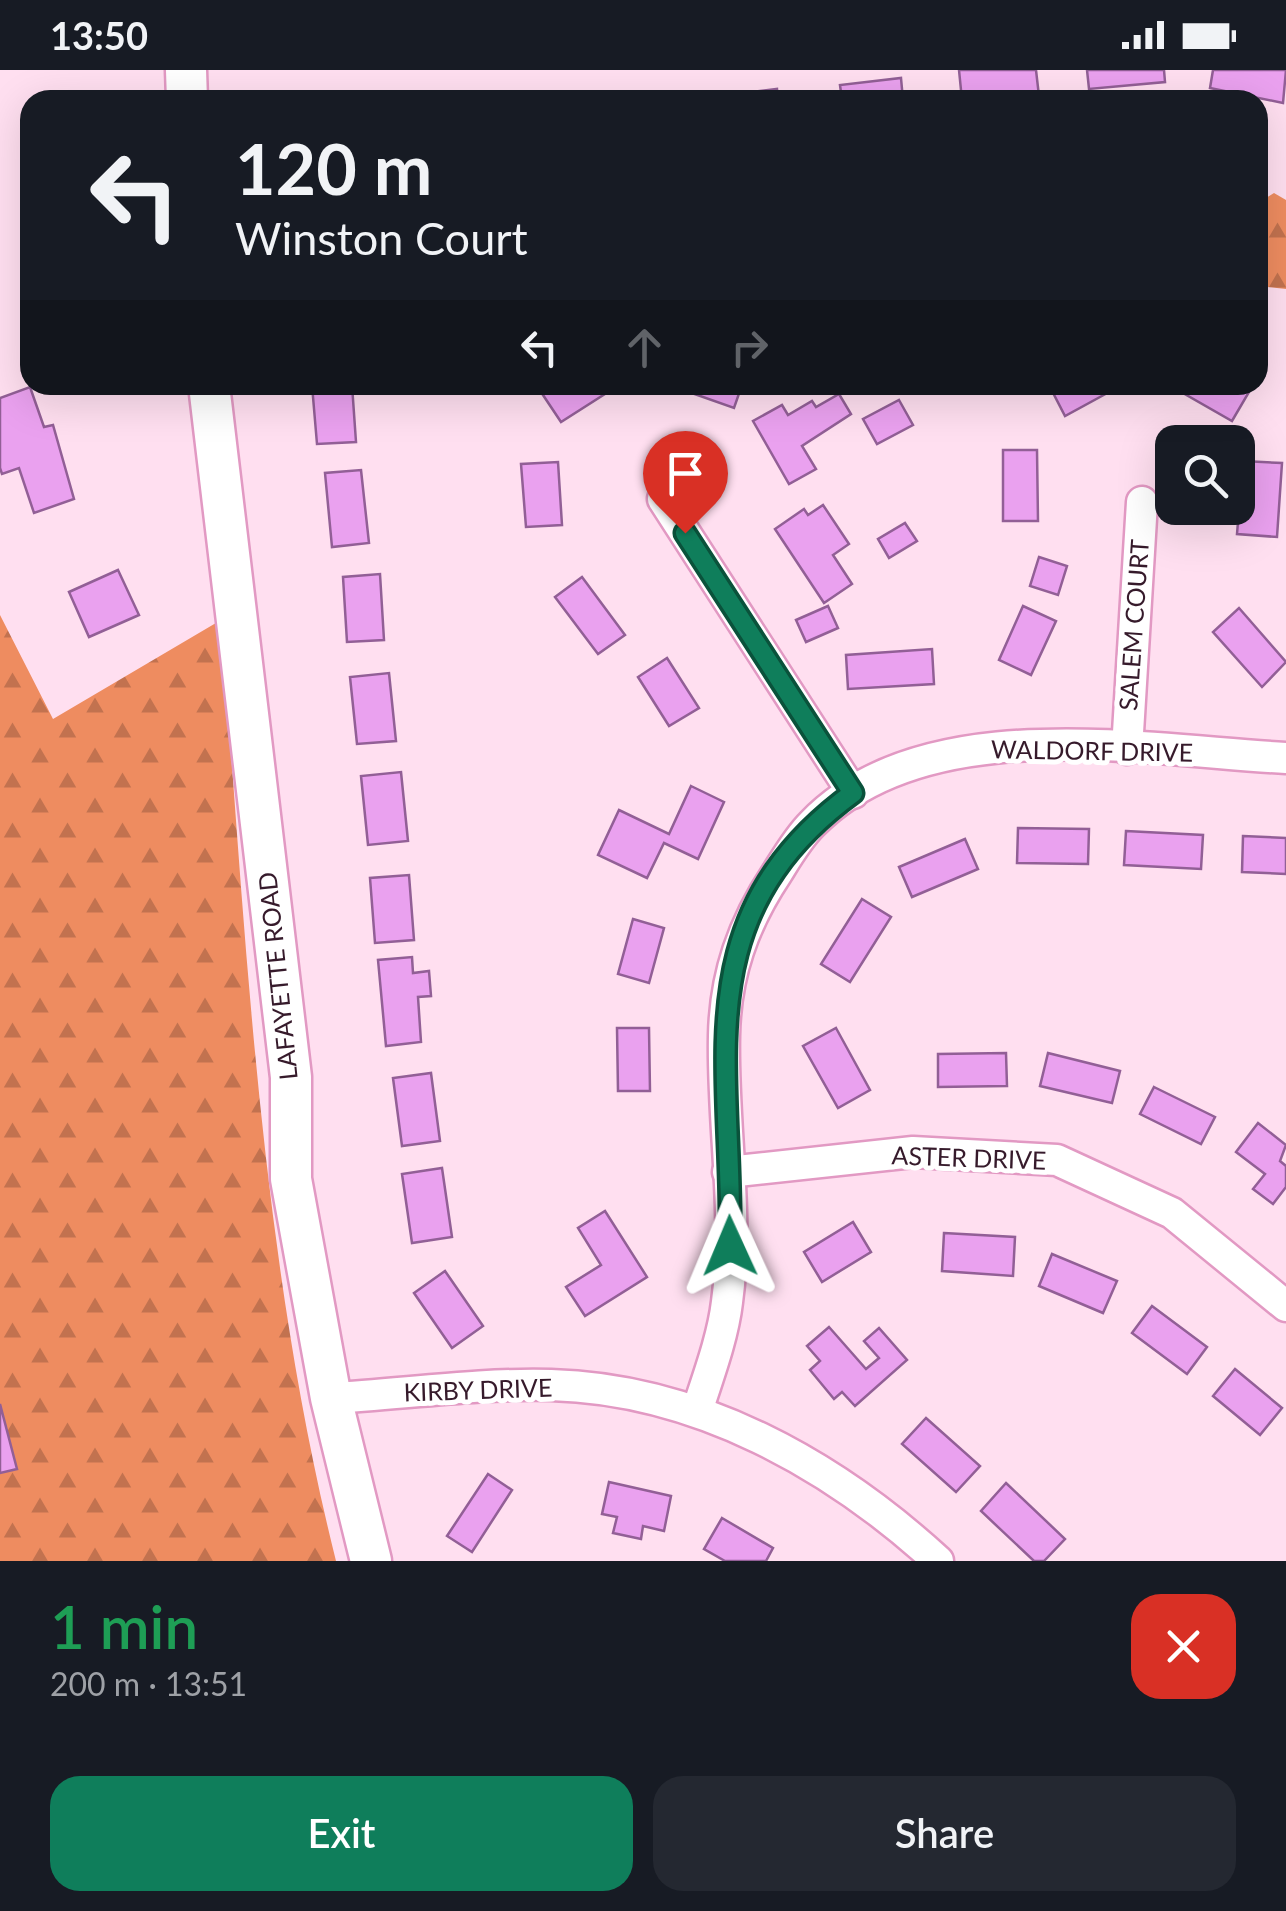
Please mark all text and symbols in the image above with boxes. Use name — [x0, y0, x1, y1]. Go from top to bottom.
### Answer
text: 13:50 — [50, 12, 148, 58]
text: 120 m — [235, 126, 432, 210]
icon: left — [70, 130, 200, 260]
text: Winston Court — [235, 211, 528, 265]
icon: left — [512, 320, 567, 375]
icon: ahead — [617, 320, 672, 375]
icon: right — [722, 320, 777, 375]
map controls — [1155, 425, 1255, 525]
button: search — [1155, 425, 1255, 525]
pin — [643, 431, 728, 534]
icon: arrive — [658, 446, 713, 501]
street label: SALEM COURT — [1112, 538, 1154, 712]
street label: WALDORF DRIVE — [991, 733, 1193, 767]
street label: LAFAYETTE ROAD — [251, 871, 303, 1082]
street label: ASTER DRIVE — [891, 1139, 1047, 1175]
position arrow — [678, 1194, 782, 1298]
street label: KIRBY DRIVE — [403, 1371, 553, 1407]
text: 1 min — [50, 1590, 198, 1662]
button: close — [1131, 1594, 1236, 1699]
text: 200 m · 13:51 — [50, 1664, 247, 1703]
button: Exit — [50, 1776, 633, 1891]
button: Share — [653, 1776, 1236, 1891]

